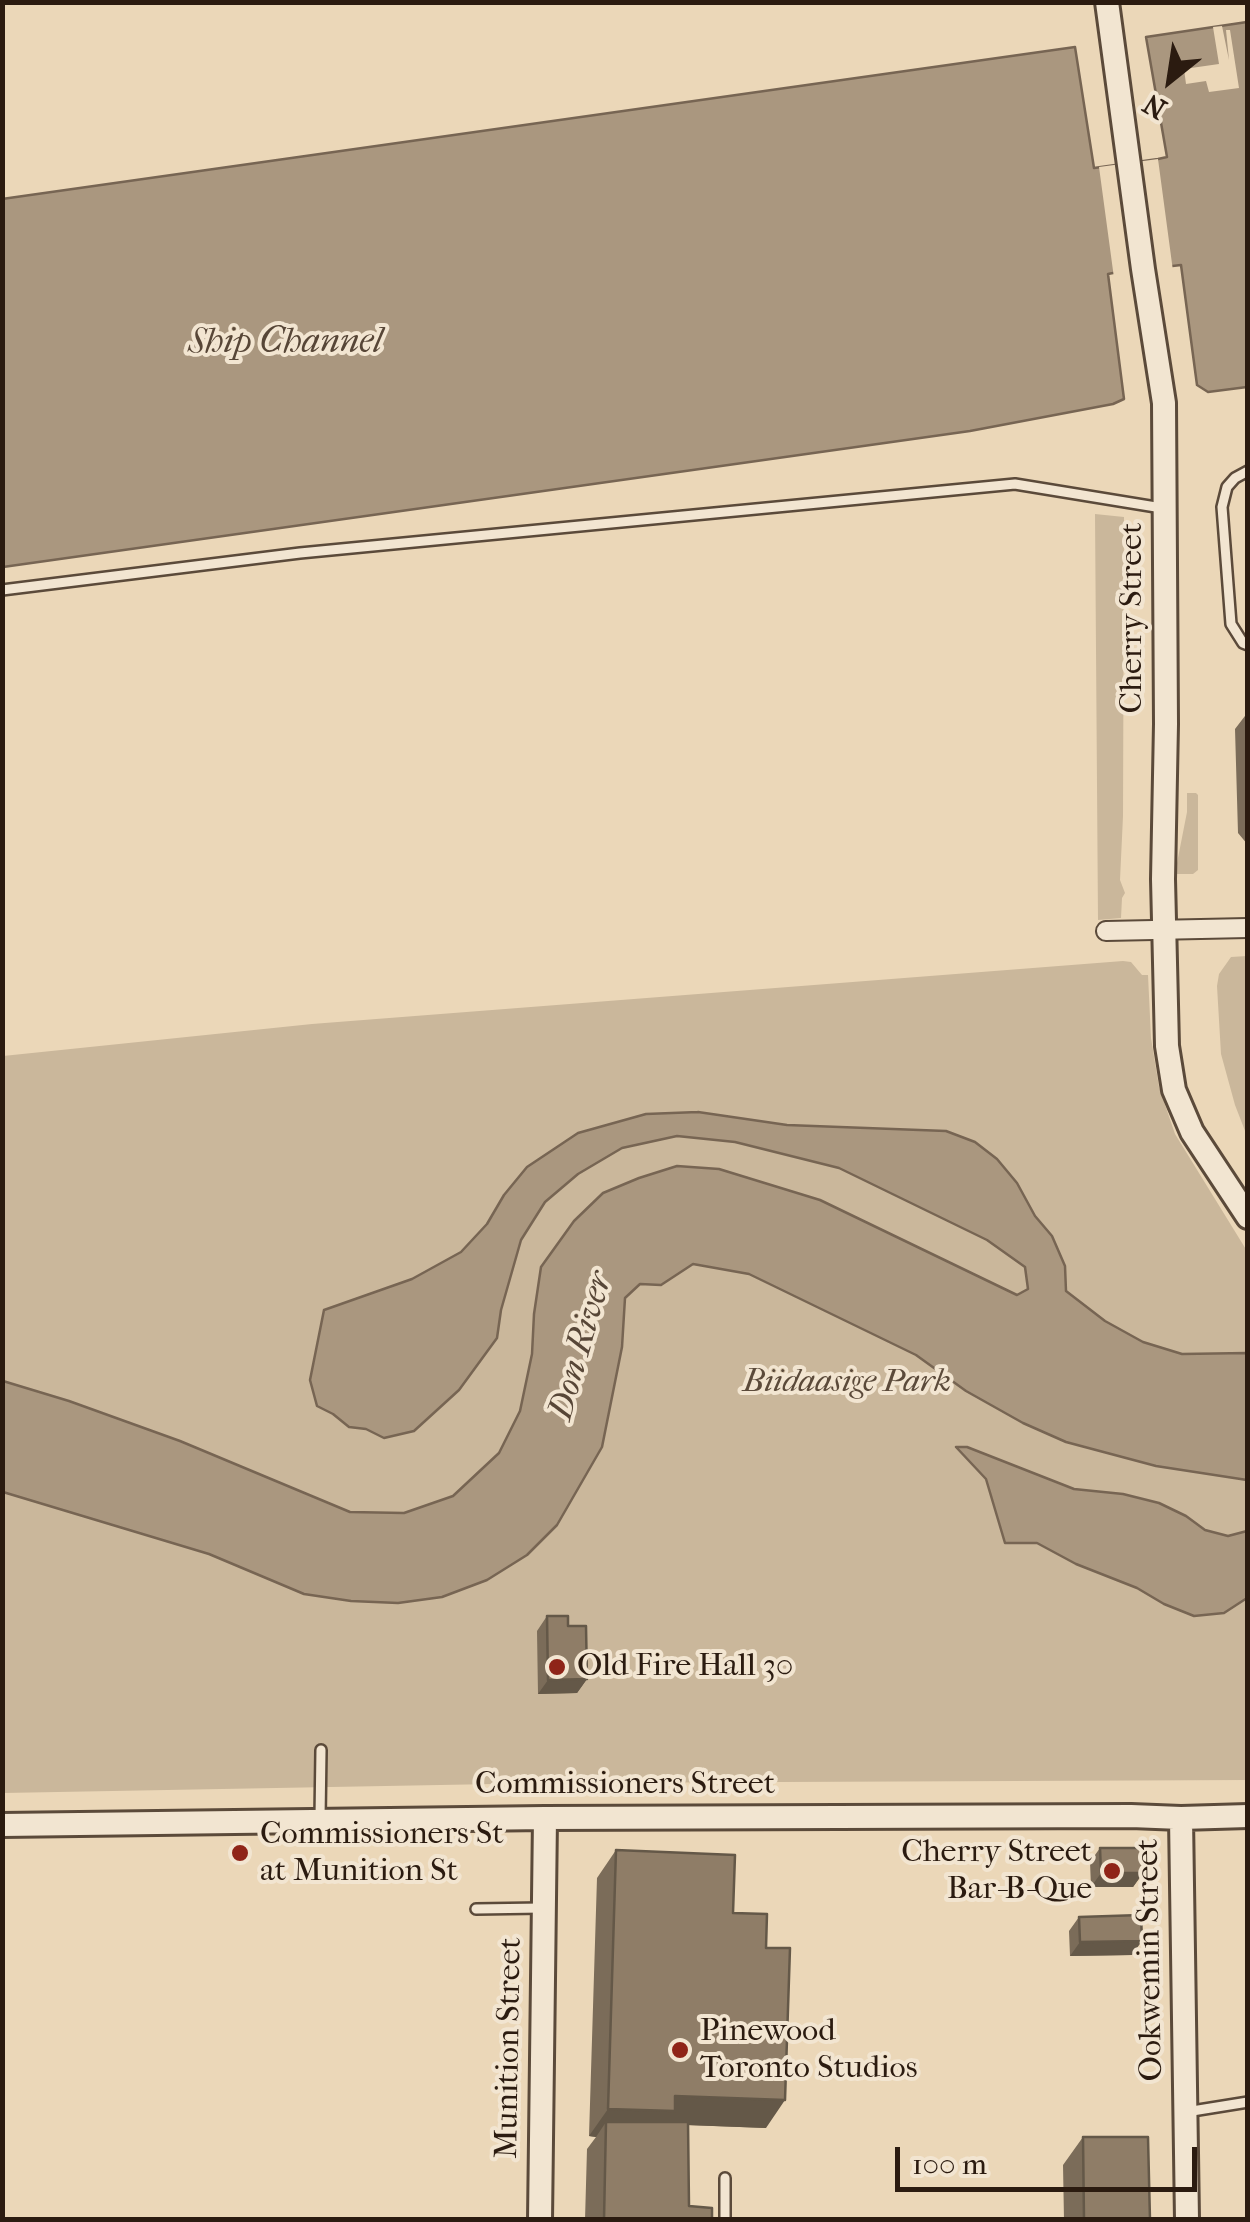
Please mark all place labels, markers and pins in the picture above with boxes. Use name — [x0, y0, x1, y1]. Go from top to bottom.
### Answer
place label: Old Fire Hall 30 — [577, 1648, 793, 1686]
marker: Old Fire Hall 30 — [546, 1656, 568, 1678]
place label: Commissioners St at Munition St — [260, 1816, 504, 1891]
place label: Cherry Street Bar-B-Que — [901, 1834, 1092, 1909]
marker: Commissioners St at Munition St — [229, 1842, 251, 1864]
marker: Cherry Street Bar-B-Que — [1101, 1860, 1123, 1882]
place label: Pinewood Toronto Studios — [700, 2013, 917, 2088]
marker: Pinewood Toronto Studios — [669, 2039, 691, 2061]

